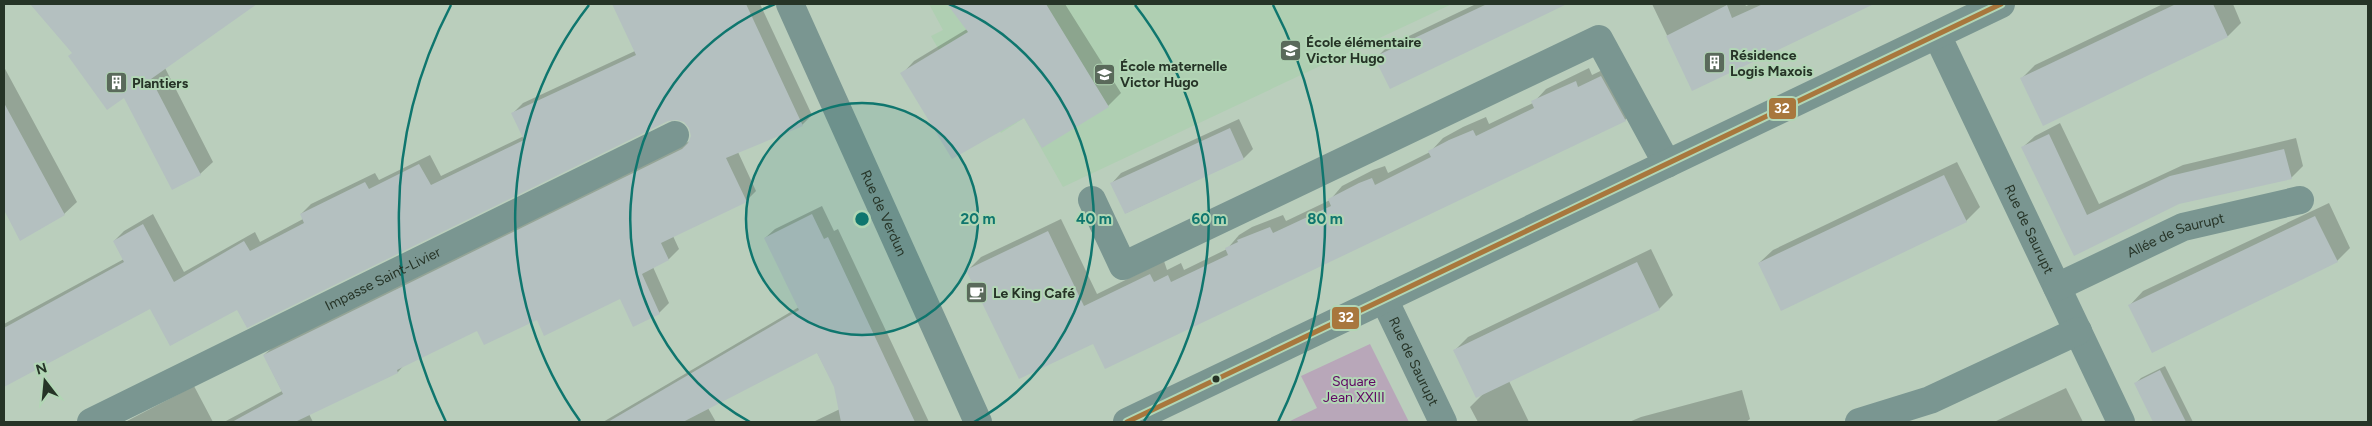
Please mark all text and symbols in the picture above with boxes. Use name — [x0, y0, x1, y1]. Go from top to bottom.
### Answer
place label: École élémentaire Victor Hugo — [1306, 34, 1421, 67]
school or university icon: École élémentaire Victor Hugo — [1278, 38, 1302, 62]
place label: Résidence Logis Maxois — [1730, 47, 1813, 80]
building icon: Résidence Logis Maxois — [1702, 51, 1726, 75]
place label: École maternelle Victor Hugo — [1120, 58, 1227, 91]
school or university icon: École maternelle Victor Hugo — [1092, 62, 1116, 86]
building icon: Plantiers — [104, 71, 128, 95]
place label: Plantiers — [132, 75, 189, 92]
line badge: 32 — [1768, 97, 1797, 120]
text: 32 — [1774, 100, 1790, 117]
street label: Rue de Verdun — [857, 167, 910, 259]
street label: Rue de Saurupt — [2000, 182, 2057, 277]
centre of rings — [853, 210, 871, 228]
text: 20 m — [960, 210, 996, 228]
text: 40 m — [1076, 210, 1112, 228]
text: 60 m — [1191, 210, 1227, 228]
text: 80 m — [1307, 210, 1343, 228]
street label: Allée de Saurupt — [2124, 210, 2226, 261]
street label: Impasse Saint-Livier — [322, 243, 444, 315]
cafe icon: Le King Café — [965, 281, 989, 305]
place label: Le King Café — [993, 285, 1075, 302]
line badge: 32 — [1331, 306, 1360, 330]
text: 32 — [1338, 309, 1354, 326]
street label: Rue de Saurupt — [1385, 314, 1442, 409]
north arrow — [20, 356, 70, 406]
text: N — [34, 359, 49, 379]
park label: Square Jean XXIII — [1323, 373, 1385, 406]
unlabelled marker — [1211, 374, 1221, 384]

